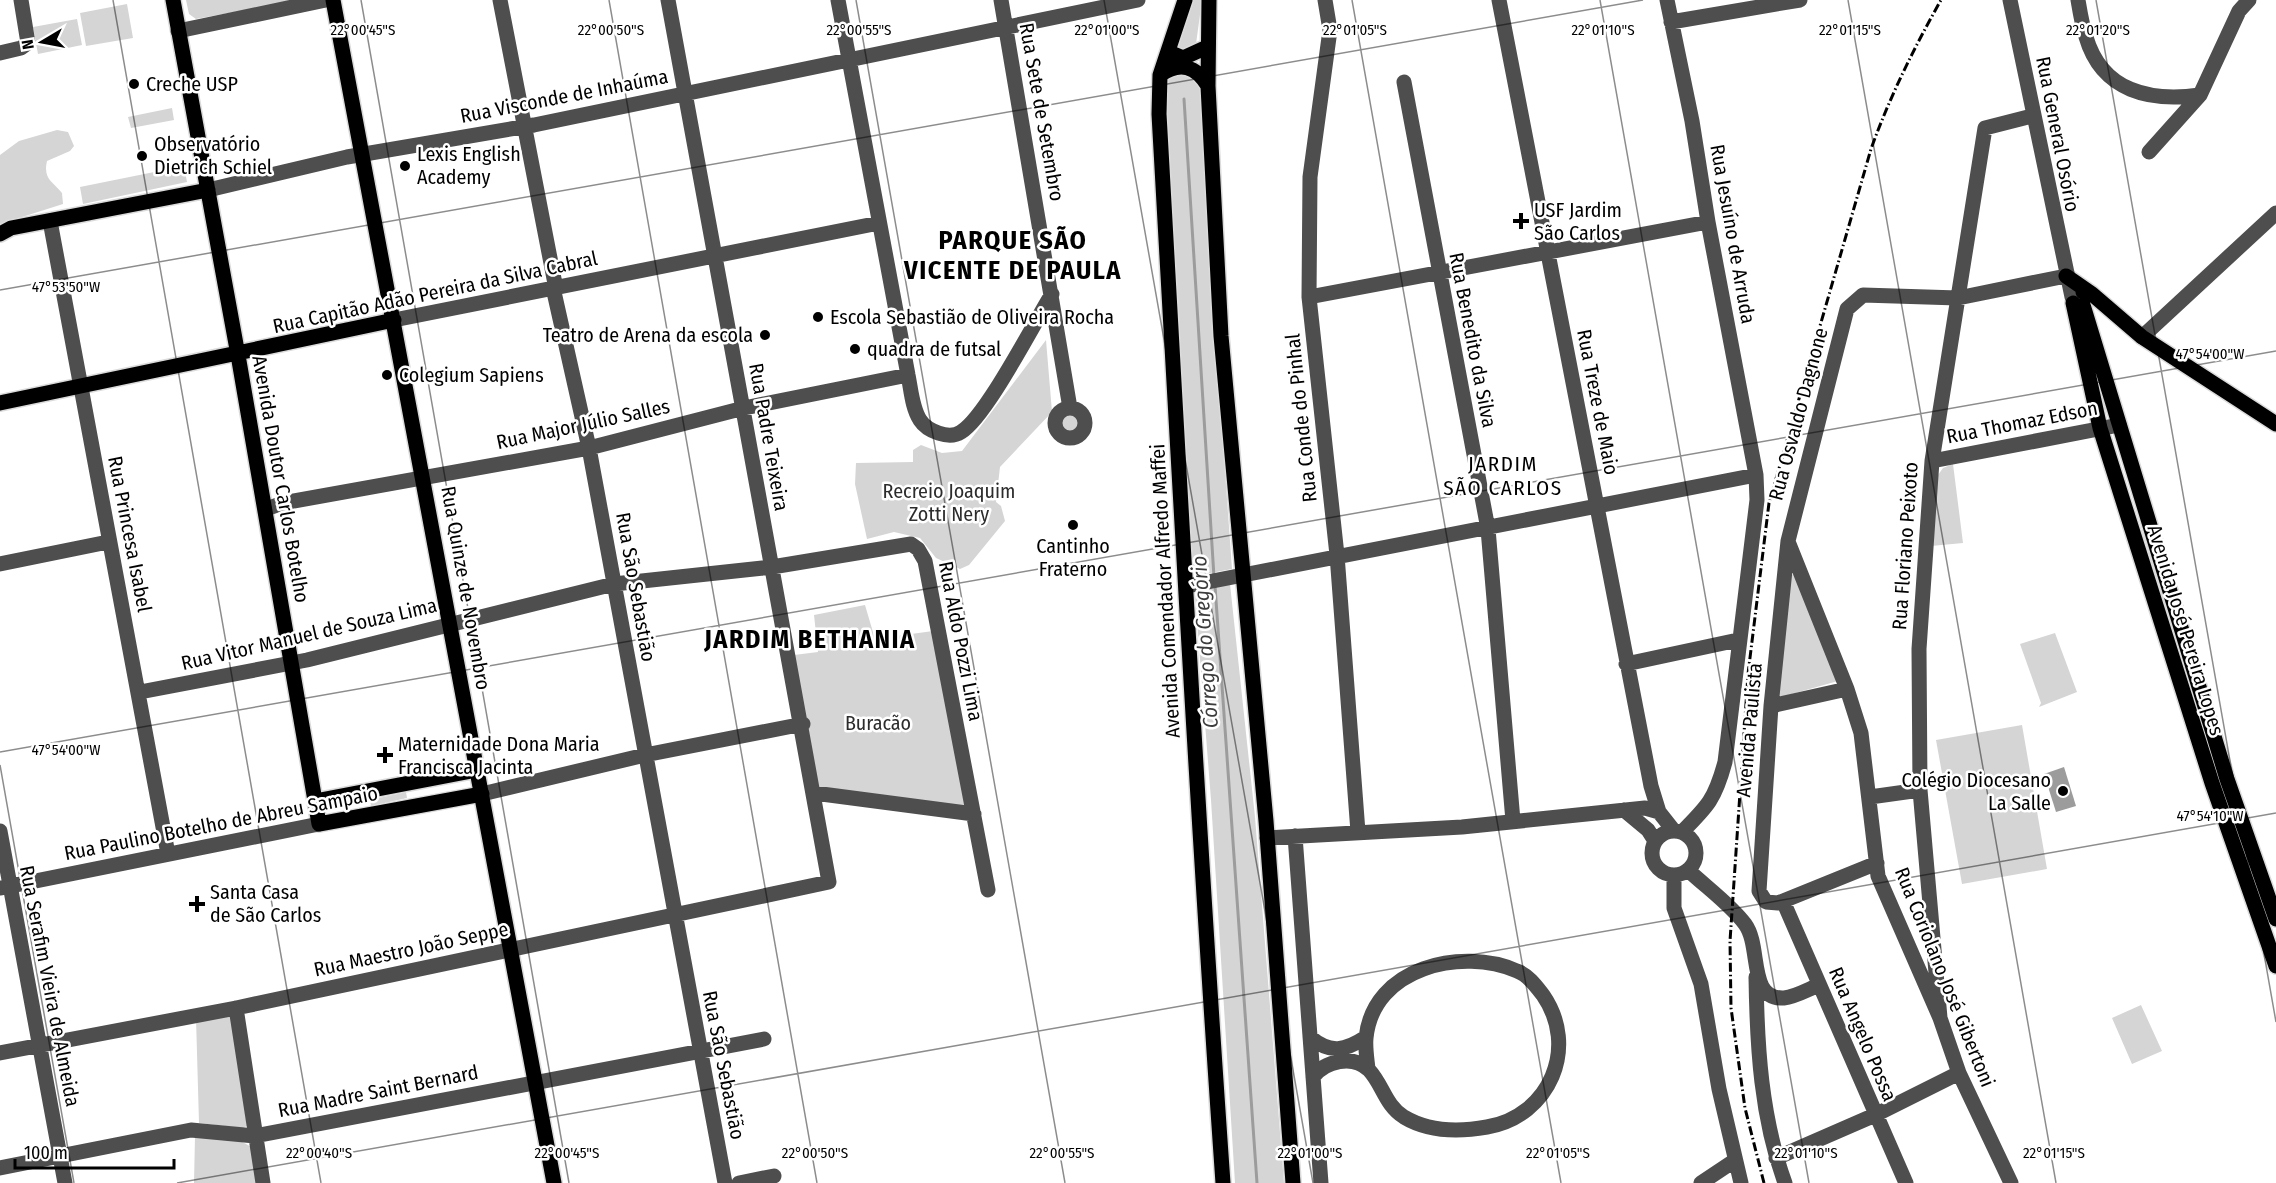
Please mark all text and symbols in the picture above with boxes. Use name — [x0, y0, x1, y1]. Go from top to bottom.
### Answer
north arrow — [12, 12, 72, 72]
text: 22°00'45"S — [331, 21, 395, 39]
text: 22°00'50"S — [578, 21, 644, 39]
text: 22°00'55"S — [826, 21, 892, 39]
street label: Rua Sete de Setembro — [1014, 21, 1070, 203]
text: 22°01'00"S — [1074, 21, 1140, 39]
text: 22°01'05"S — [1323, 21, 1387, 39]
text: 22°01'10"S — [1571, 21, 1635, 39]
text: 22°01'15"S — [1819, 21, 1881, 39]
text: 22°01'20"S — [2066, 21, 2130, 39]
text: N — [18, 38, 38, 51]
street label: Rua General Osório — [2031, 54, 2085, 214]
street label: Rua Visconde de Inhaúma — [458, 64, 670, 128]
place label: Creche USP — [146, 72, 238, 96]
marker: Creche USP — [127, 77, 141, 91]
place label: Observatório Dietrich Schiel — [154, 132, 272, 179]
place label: Lexis English Academy — [417, 142, 521, 189]
street label: Rua Jesuíno de Arruda — [1705, 142, 1761, 326]
marker: Observatório Dietrich Schiel — [135, 149, 149, 163]
marker: Lexis English Academy — [398, 159, 412, 173]
place label: USF Jardim São Carlos — [1534, 198, 1622, 245]
marker: USF Jardim São Carlos — [1512, 212, 1530, 230]
district label: PARQUE SÃO VICENTE DE PAULA — [903, 225, 1122, 286]
street label: Rua Capitão Adão Pereira da Silva Cabral — [271, 246, 599, 338]
street label: Rua Benedito da Silva — [1444, 250, 1502, 430]
text: 47°53'50"W — [32, 278, 100, 296]
place label: Escola Sebastião de Oliveira Rocha — [830, 305, 1114, 329]
marker: Escola Sebastião de Oliveira Rocha — [811, 310, 825, 324]
place label: Teatro de Arena da escola — [543, 323, 753, 347]
street label: Rua Osvaldo Dagnone — [1763, 325, 1833, 503]
street label: Rua Treze de Maio — [1572, 327, 1624, 477]
marker: Teatro de Arena da escola — [758, 328, 772, 342]
street label: Rua Conde do Pinhal — [1280, 333, 1322, 503]
place label: quadra de futsal — [867, 337, 1001, 361]
marker: quadra de futsal — [848, 342, 862, 356]
text: 47°54'00"W — [2176, 345, 2244, 363]
street label: Avenida Doutor Carlos Botelho — [247, 353, 315, 605]
street label: Rua Padre Teixeira — [744, 361, 794, 513]
place label: Colegium Sapiens — [399, 363, 544, 387]
marker: Colegium Sapiens — [380, 368, 394, 382]
street label: Rua Major Júlio Salles — [494, 394, 672, 454]
street label: Rua Thomaz Edson — [1944, 396, 2100, 448]
street label: Avenida Comendador Alfredo Maffei — [1145, 443, 1185, 739]
district label: JARDIM SÃO CARLOS — [1443, 451, 1563, 501]
street label: Rua Princesa Isabel — [103, 454, 157, 614]
street label: Rua Floriano Peixoto — [1887, 461, 1923, 631]
park label: Recreio Joaquim Zotti Nery — [883, 479, 1015, 526]
street label: Rua Quinze de Novembro — [436, 484, 496, 692]
street label: Rua São Sebastião — [611, 510, 661, 664]
marker: Cantinho Fraterno — [1066, 518, 1080, 532]
street label: Avenida José Pereira Lopes — [2143, 522, 2229, 738]
place label: Cantinho Fraterno — [1036, 534, 1110, 581]
water label: Córrego do Gregório — [1186, 555, 1224, 729]
street label: Rua Aldo Pozzi Lima — [934, 559, 988, 723]
street label: Rua Vitor Manuel de Souza Lima — [179, 593, 439, 675]
district label: JARDIM BETHANIA — [703, 624, 916, 655]
street label: Avenida Paulista — [1731, 662, 1767, 798]
park label: Buracão — [845, 711, 911, 735]
place label: Maternidade Dona Maria Francisca Jacinta — [398, 732, 600, 779]
text: 47°54'00"W — [32, 741, 100, 759]
marker: Maternidade Dona Maria Francisca Jacinta — [376, 746, 394, 764]
place label: Colégio Diocesano La Salle — [1902, 768, 2051, 815]
street label: Rua Paulino Botelho de Abreu Sampaio — [62, 781, 380, 865]
marker: Colégio Diocesano La Salle — [2056, 784, 2070, 798]
text: 47°54'10"W — [2176, 807, 2244, 825]
street label: Rua Serafim Vieira de Almeida — [15, 863, 85, 1109]
street label: Rua Coriolano José Gibertoni — [1890, 864, 2000, 1090]
place label: Santa Casa de São Carlos — [210, 880, 321, 927]
marker: Santa Casa de São Carlos — [188, 895, 206, 913]
street label: Rua Maestro João Seppe — [312, 917, 510, 981]
street label: Rua Angelo Possa — [1824, 963, 1902, 1105]
street label: Rua São Sebastião — [698, 989, 750, 1141]
street label: Rua Madre Saint Bernard — [276, 1060, 480, 1122]
scale bar — [15, 1132, 174, 1170]
text: 100 m — [24, 1142, 68, 1164]
text: 22°00'40"S — [286, 1144, 352, 1162]
text: 22°00'45"S — [535, 1144, 599, 1162]
text: 22°00'50"S — [782, 1144, 848, 1162]
text: 22°00'55"S — [1029, 1144, 1095, 1162]
text: 22°01'00"S — [1277, 1144, 1343, 1162]
text: 22°01'05"S — [1526, 1144, 1590, 1162]
text: 22°01'10"S — [1774, 1144, 1838, 1162]
text: 22°01'15"S — [2023, 1144, 2085, 1162]

